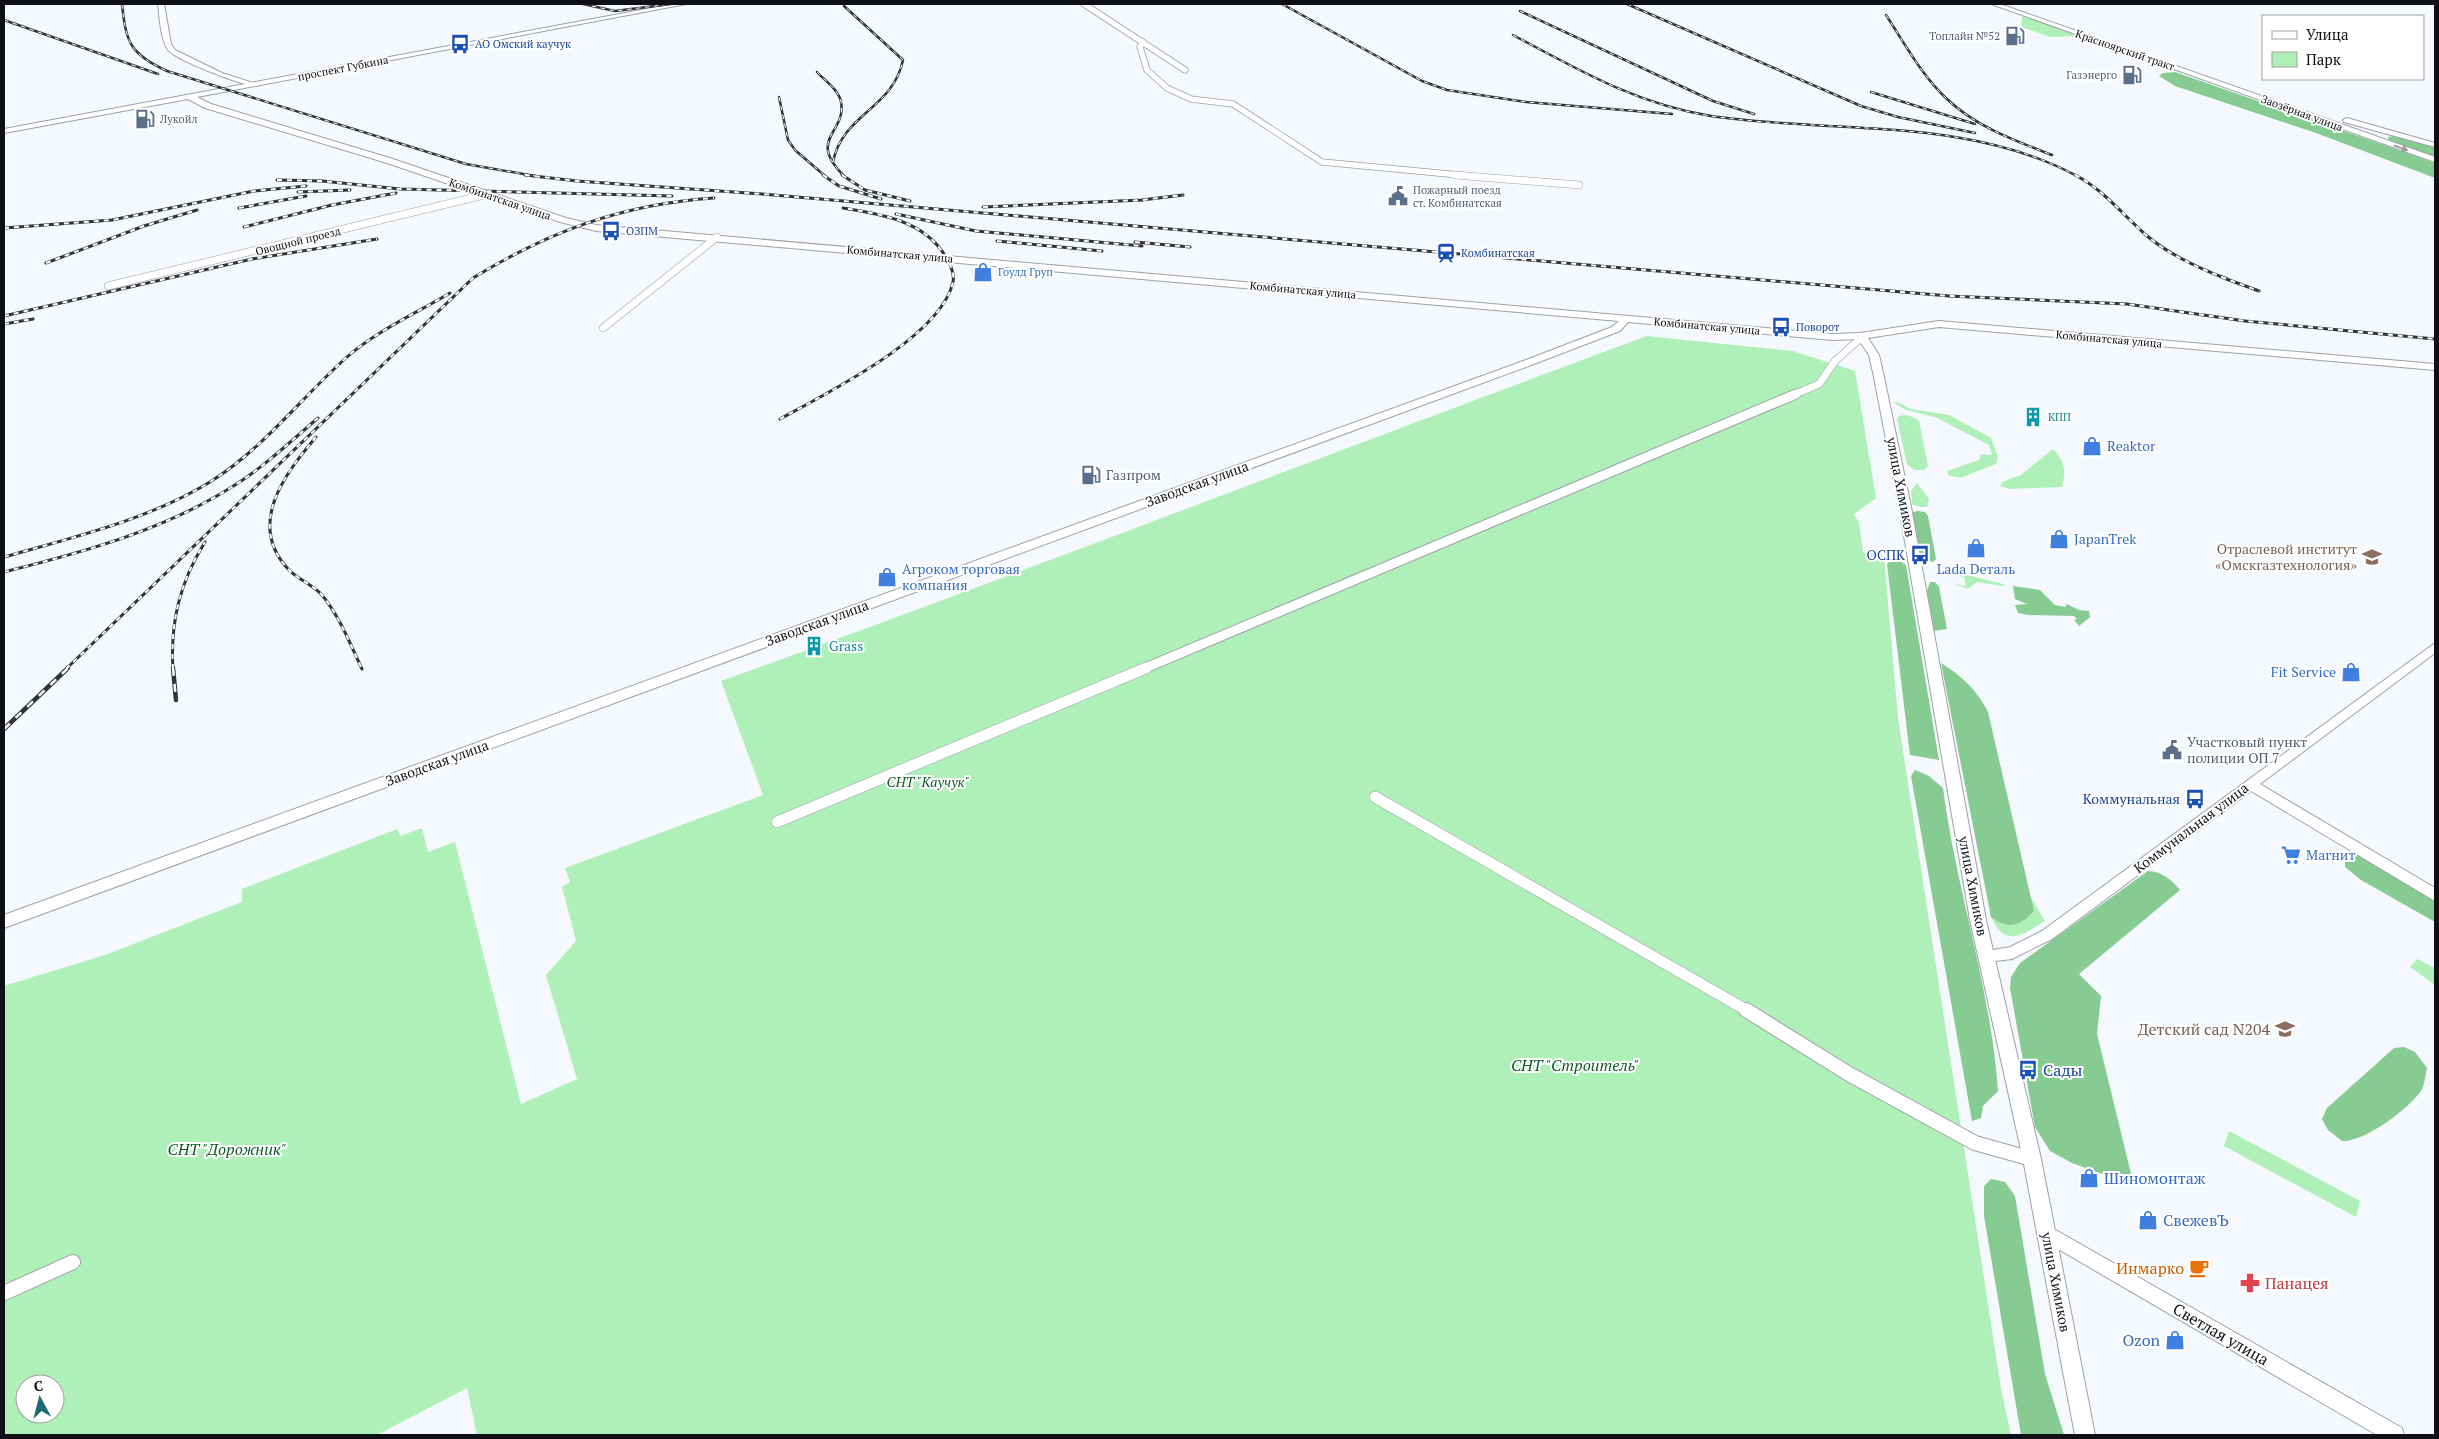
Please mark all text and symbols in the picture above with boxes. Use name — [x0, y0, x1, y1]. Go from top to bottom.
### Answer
legend — [2262, 15, 2424, 80]
text: Улица — [2306, 24, 2349, 44]
fuel station icon: Топлайн №52 — [2004, 25, 2026, 47]
street label: Красноярский тракт — [2073, 26, 2177, 74]
place label: Топлайн №52 — [1929, 29, 2000, 43]
bus stop icon: АО Омский каучук — [449, 33, 471, 55]
place label: АО Омский каучук — [475, 37, 571, 51]
text: Парк — [2306, 49, 2342, 69]
street label: проспект Губкина — [296, 52, 390, 84]
fuel station icon: Газэнерго — [2121, 64, 2143, 86]
place label: Газэнерго — [2066, 68, 2117, 82]
street label: Заозёрная улица — [2259, 92, 2345, 134]
fuel station icon: Лукойл — [134, 108, 156, 130]
place label: Лукойл — [159, 112, 197, 126]
one-way arrow — [2394, 144, 2409, 152]
street label: Комбинатская улица — [447, 175, 553, 223]
place label: Пожарный поезд ст. Комбинатская — [1413, 183, 1502, 210]
public building icon: Пожарный поезд ст. Комбинатская — [1387, 185, 1409, 207]
bus stop icon: ОЗПМ — [600, 220, 622, 242]
street label: Овощной проезд — [254, 224, 342, 258]
place label: ОЗПМ — [626, 224, 658, 238]
street label: Комбинатская улица — [846, 242, 954, 266]
station icon: Комбинатская — [1435, 242, 1457, 264]
place label: Комбинатская — [1461, 246, 1535, 260]
shop icon: Гоулд Груп — [972, 261, 994, 283]
place label: Гоулд Груп — [998, 265, 1053, 279]
street label: Комбинатская улица — [1249, 278, 1357, 302]
street label: Комбинатская улица — [1653, 314, 1761, 338]
bus stop icon: Поворот — [1770, 316, 1792, 338]
place label: Поворот — [1796, 320, 1840, 334]
street label: Комбинатская улица — [2055, 327, 2163, 351]
building icon: КПП — [2022, 406, 2044, 428]
place label: КПП — [2048, 410, 2071, 424]
street label: улица Химиков — [1882, 434, 1920, 538]
shop icon: Reaktor — [2081, 435, 2103, 457]
place label: Reaktor — [2107, 436, 2156, 455]
street label: Заводская улица — [1143, 456, 1251, 511]
fuel station icon: Газпром — [1080, 464, 1102, 486]
place label: Газпром — [1106, 465, 1161, 484]
shop icon: JapanTrek — [2048, 528, 2070, 550]
place label: JapanTrek — [2074, 529, 2137, 548]
shop icon: Lada Dеталь — [1965, 537, 1987, 559]
place label: Отраслевой институт «Омскгазтехнология» — [2215, 539, 2357, 574]
bus stop icon: ОСПК — [1909, 544, 1931, 566]
place label: ОСПК — [1867, 545, 1906, 564]
school or university icon: Отраслевой институт «Омскгазтехнология» — [2361, 546, 2383, 568]
place label: Агроком торговая компания — [902, 559, 1020, 594]
place label: Lada Dеталь — [1937, 559, 2015, 578]
shop icon: Агроком торговая компания — [876, 566, 898, 588]
street label: Заводская улица — [763, 595, 871, 650]
building icon: Grass — [803, 635, 825, 657]
place label: Grass — [829, 636, 863, 655]
shop icon: Fit Service — [2340, 661, 2362, 683]
place label: Fit Service — [2271, 662, 2336, 681]
place label: Участковый пункт полиции ОП 7 — [2187, 732, 2307, 767]
street label: Заводская улица — [383, 735, 491, 790]
public building icon: Участковый пункт полиции ОП 7 — [2161, 739, 2183, 761]
park label: СНТ "Каучук" — [887, 772, 970, 791]
street label: Коммунальная улица — [2129, 778, 2252, 877]
bus stop icon: Коммунальная — [2184, 788, 2206, 810]
place label: Коммунальная — [2083, 789, 2180, 808]
street label: улица Химиков — [1954, 833, 1992, 937]
supermarket icon: Магнит — [2280, 844, 2302, 866]
place label: Магнит — [2306, 845, 2355, 864]
place label: Детский сад N204 — [2138, 1018, 2270, 1040]
school or university icon: Детский сад N204 — [2274, 1018, 2296, 1040]
park label: СНТ "Строитель" — [1511, 1054, 1639, 1076]
bus stop icon: Сады — [2017, 1059, 2039, 1081]
place label: Сады — [2043, 1059, 2083, 1081]
park label: СНТ "Дорожник" — [168, 1138, 286, 1160]
shop icon: Шиномонтаж — [2078, 1167, 2100, 1189]
place label: Шиномонтаж — [2104, 1167, 2206, 1189]
shop icon: СвежевЪ — [2137, 1209, 2159, 1231]
place label: СвежевЪ — [2163, 1209, 2229, 1231]
street label: улица Химиков — [2037, 1229, 2075, 1333]
place label: Инмарко — [2116, 1257, 2184, 1279]
cafe icon: Инмарко — [2188, 1257, 2210, 1279]
pharmacy icon: Панацея — [2239, 1272, 2261, 1294]
place label: Панацея — [2265, 1272, 2329, 1294]
street label: Светлая улица — [2169, 1298, 2273, 1370]
place label: Ozon — [2122, 1329, 2160, 1351]
shop icon: Ozon — [2164, 1329, 2186, 1351]
north arrow — [15, 1374, 65, 1424]
text: С — [33, 1376, 44, 1396]

